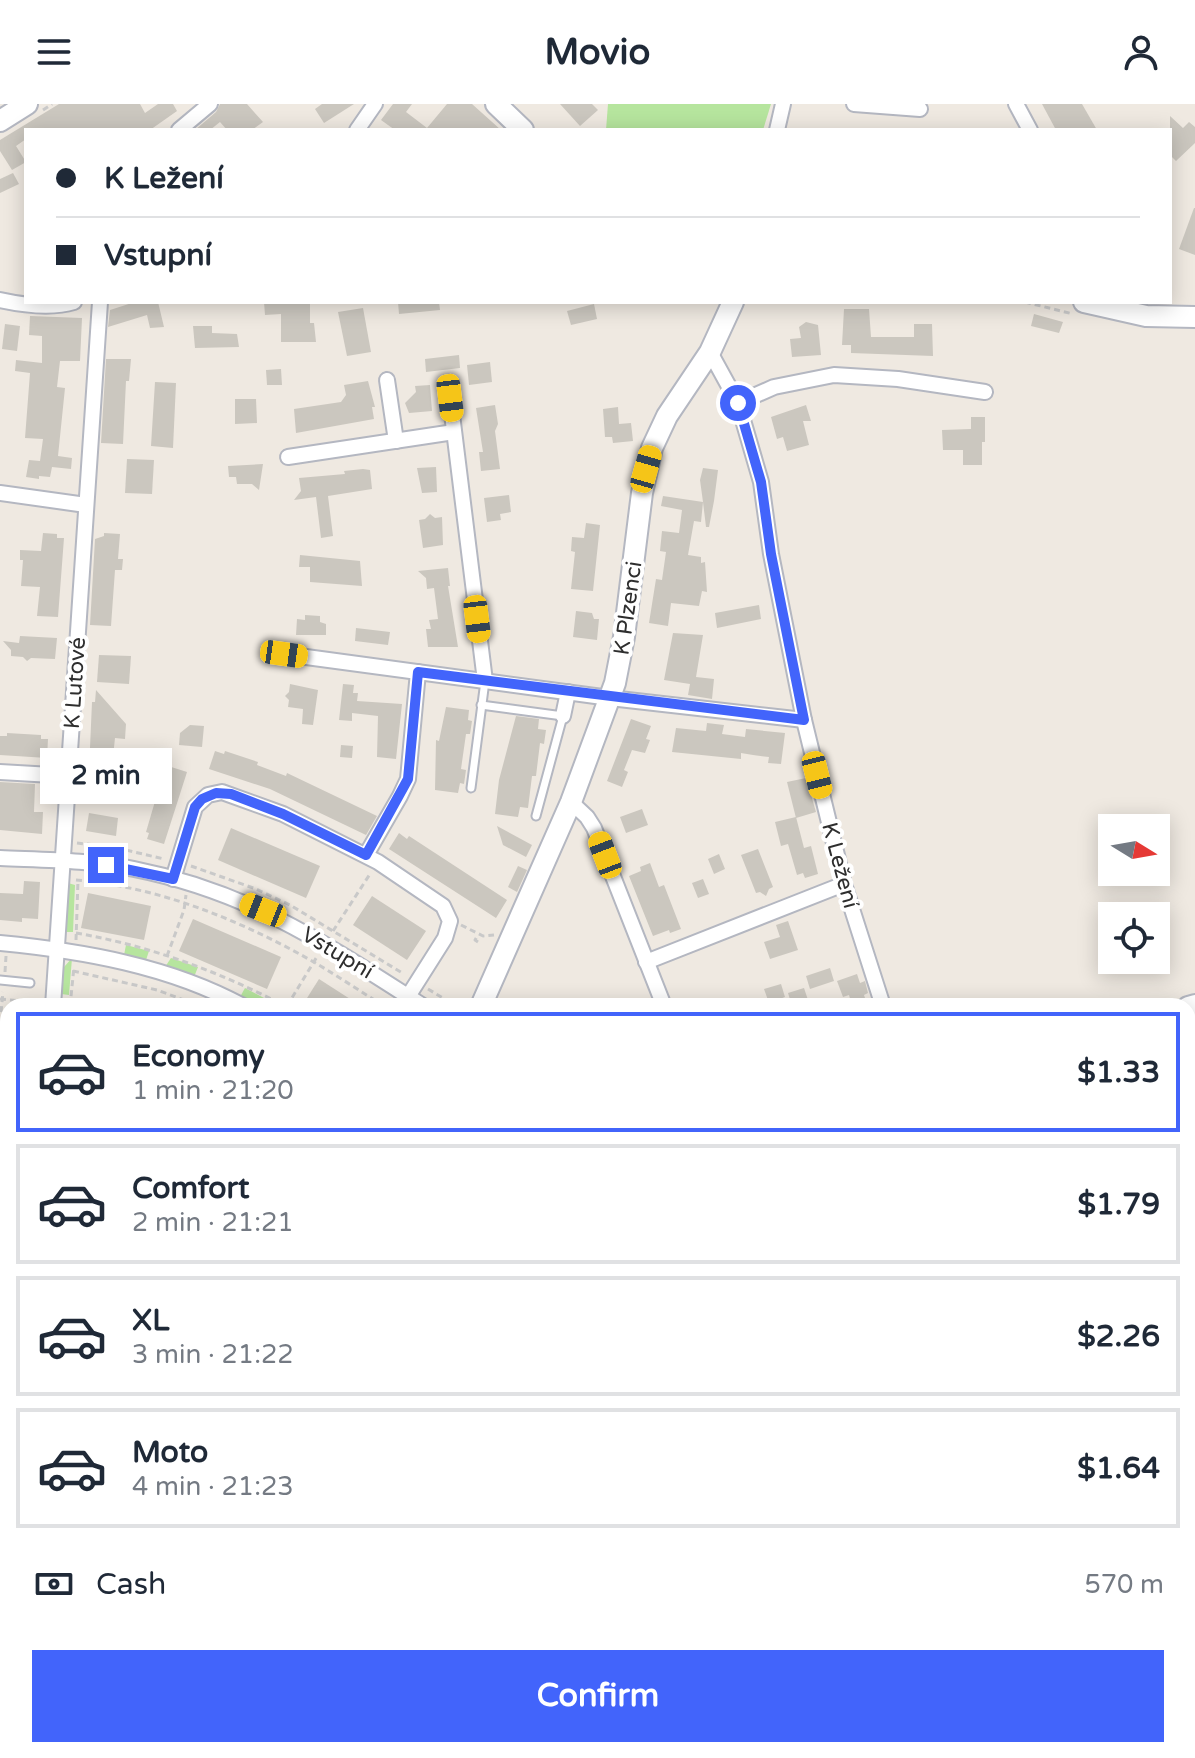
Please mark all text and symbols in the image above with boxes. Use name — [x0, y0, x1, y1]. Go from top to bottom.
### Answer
icon: menu — [32, 30, 76, 74]
icon: person — [1119, 30, 1163, 74]
text: Movio — [545, 31, 650, 74]
text: K Ležení — [104, 160, 224, 197]
text: Vstupní — [104, 237, 212, 274]
car — [435, 373, 465, 423]
route start — [720, 385, 756, 421]
car — [628, 443, 664, 495]
street label: K Plzenci — [609, 559, 647, 657]
car — [462, 594, 492, 644]
street label: K Lutové — [59, 636, 91, 730]
car — [259, 639, 309, 669]
callout: 2 min — [40, 749, 172, 805]
car — [800, 749, 834, 801]
text: 2 min — [71, 760, 141, 791]
north arrow — [1098, 814, 1170, 886]
map controls — [1098, 814, 1170, 974]
street label: K Ležení — [816, 819, 864, 911]
car — [585, 828, 625, 882]
route end — [88, 847, 124, 883]
car — [236, 890, 290, 930]
button: locate — [1098, 902, 1170, 974]
street label: Vstupní — [297, 921, 378, 984]
icon: car — [36, 1036, 108, 1108]
text: Economy — [132, 1038, 265, 1075]
text: $1.33 — [1077, 1054, 1160, 1091]
text: 1 min · 21:20 — [132, 1075, 294, 1106]
icon: car — [36, 1168, 108, 1240]
text: Comfort — [132, 1170, 250, 1207]
text: $1.79 — [1078, 1186, 1160, 1223]
text: 2 min · 21:21 — [132, 1207, 294, 1238]
icon: car — [36, 1300, 108, 1372]
text: XL — [132, 1302, 169, 1339]
text: $2.26 — [1077, 1318, 1160, 1355]
text: 3 min · 21:22 — [132, 1339, 294, 1370]
icon: car — [36, 1432, 108, 1504]
text: Moto — [132, 1434, 208, 1471]
text: $1.64 — [1077, 1450, 1160, 1487]
text: 4 min · 21:23 — [132, 1471, 294, 1502]
icon: cash — [32, 1562, 76, 1606]
text: Cash — [96, 1566, 166, 1603]
text: 570 m — [1084, 1569, 1164, 1600]
button: Confirm — [32, 1650, 1164, 1742]

